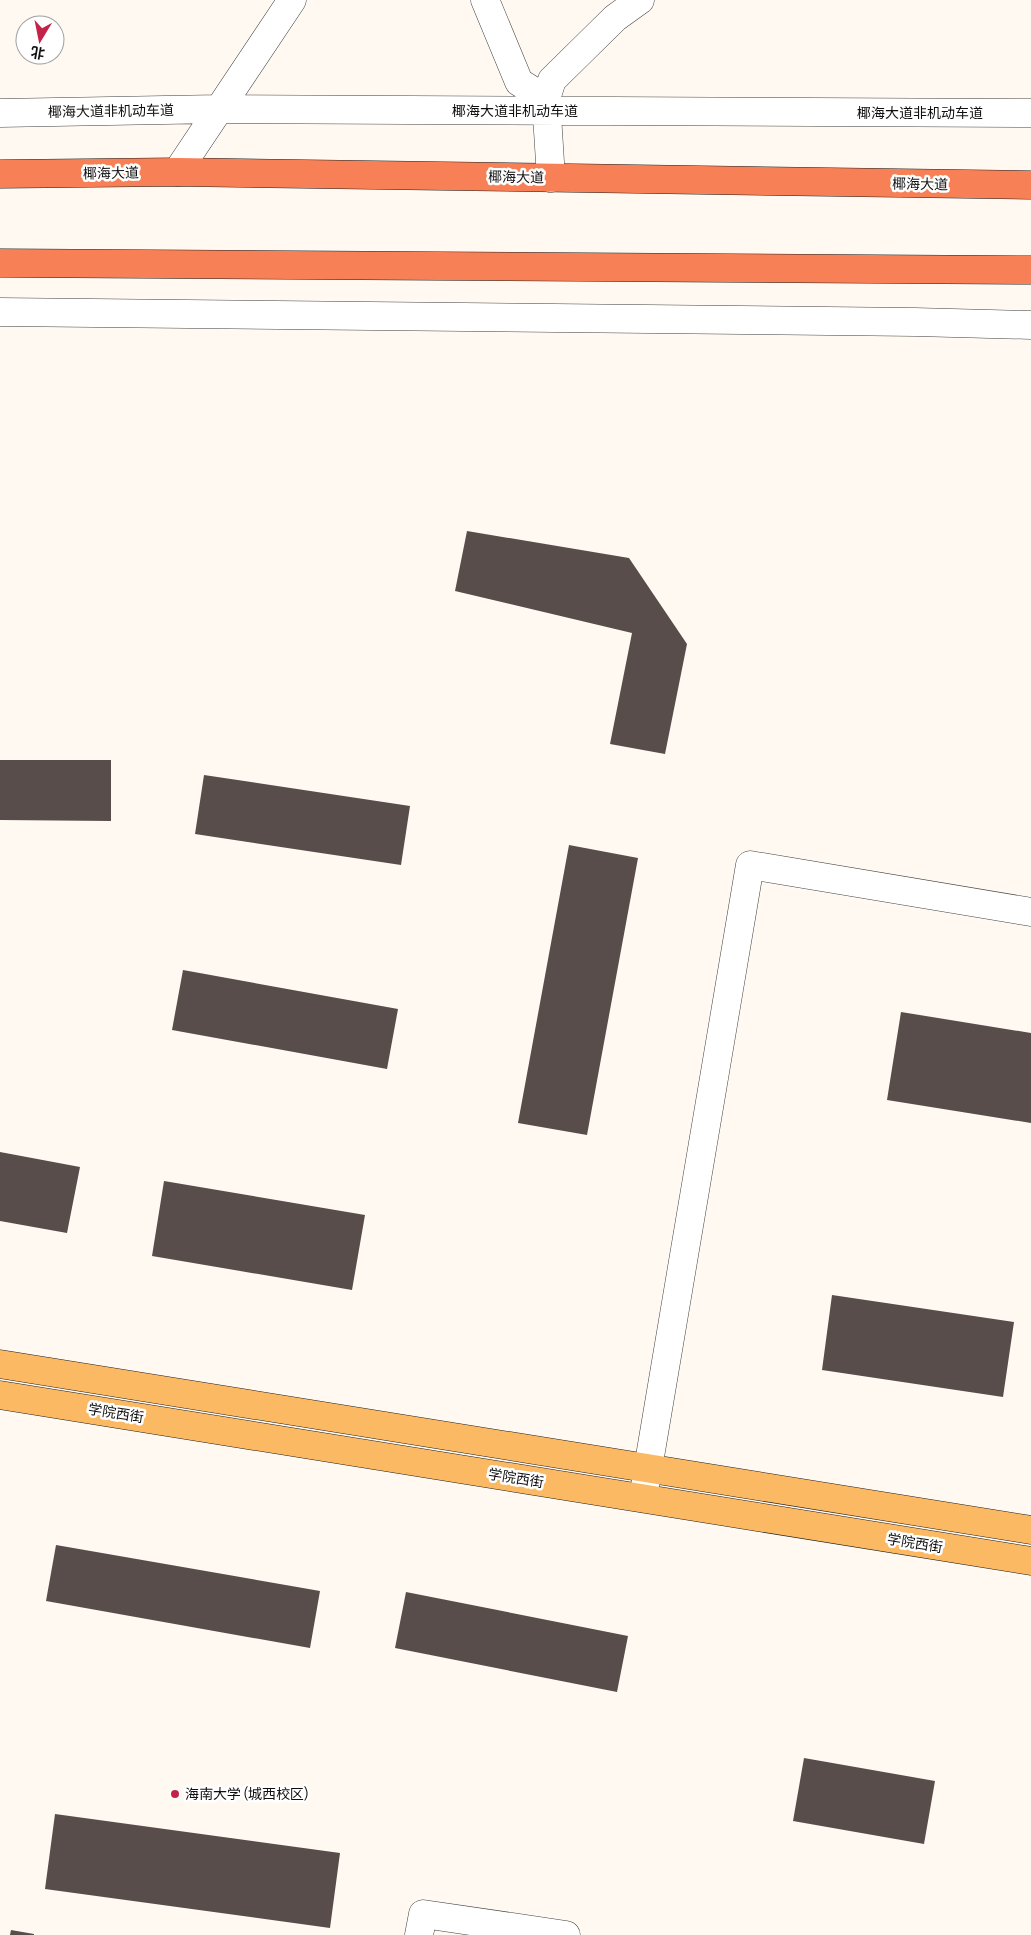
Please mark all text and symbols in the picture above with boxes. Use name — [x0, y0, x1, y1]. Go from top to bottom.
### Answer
north arrow — [15, 15, 65, 65]
text: 北 — [29, 43, 46, 62]
street label: 椰海大道非机动车道 — [48, 102, 174, 121]
street label: 椰海大道非机动车道 — [452, 103, 578, 120]
street label: 椰海大道非机动车道 — [857, 105, 983, 122]
street label: 椰海大道 — [83, 165, 139, 182]
street label: 椰海大道 — [488, 169, 544, 186]
street label: 椰海大道 — [892, 176, 948, 193]
street label: 学院西街 — [87, 1401, 145, 1426]
street label: 学院西街 — [487, 1466, 545, 1491]
street label: 学院西街 — [886, 1531, 944, 1556]
place label: 海南大学 (城西校区) — [185, 1786, 308, 1803]
marker: 海南大学 (城西校区) — [169, 1788, 181, 1800]

